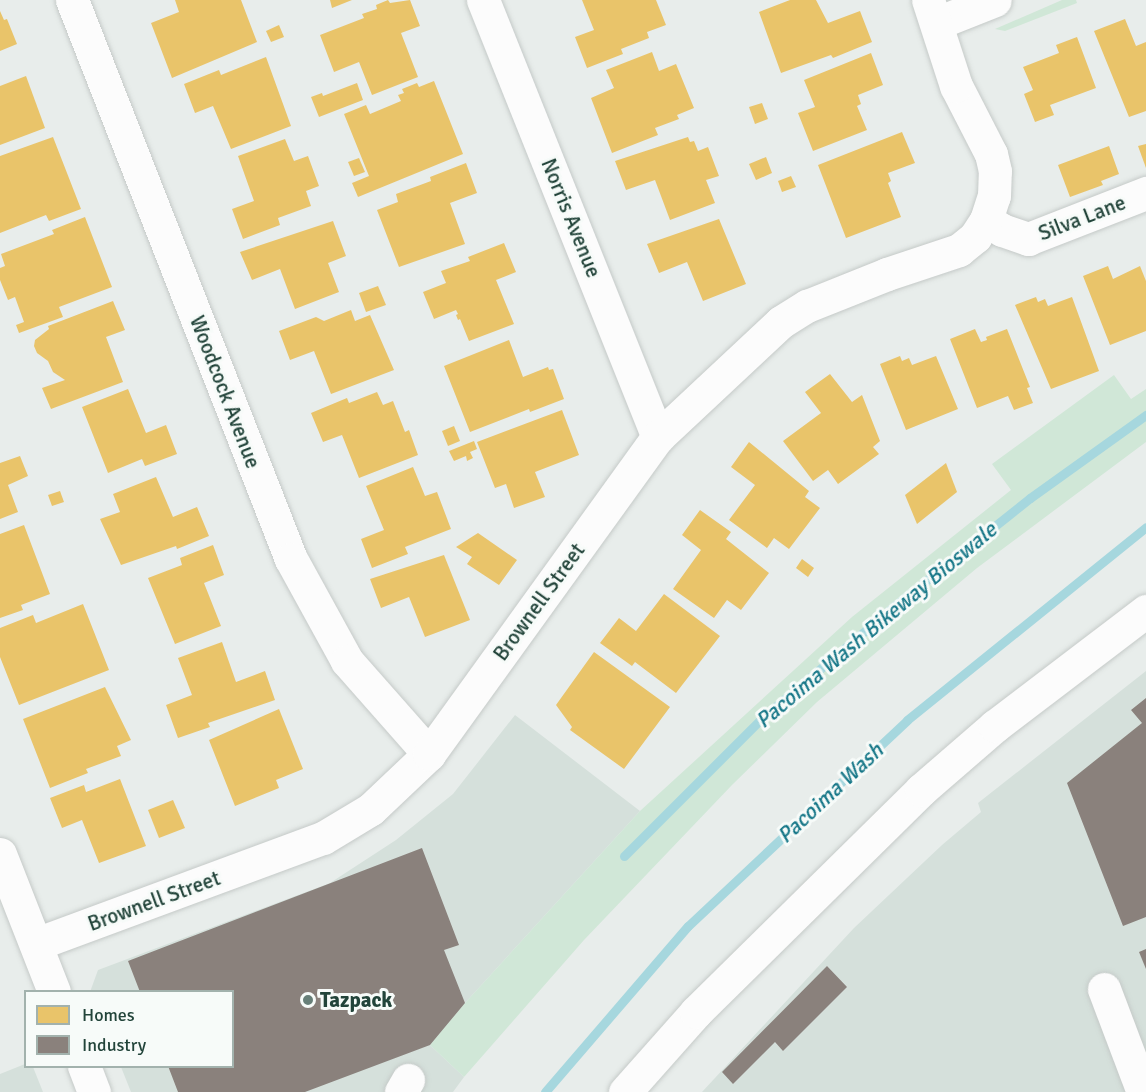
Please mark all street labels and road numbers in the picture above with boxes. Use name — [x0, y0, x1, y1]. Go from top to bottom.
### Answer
street label: Norris Avenue — [536, 155, 606, 281]
street label: Silva Lane — [1035, 190, 1129, 246]
street label: Woodcock Avenue — [184, 312, 266, 472]
street label: Brownell Street — [488, 538, 590, 666]
street label: Brownell Street — [84, 865, 224, 937]

